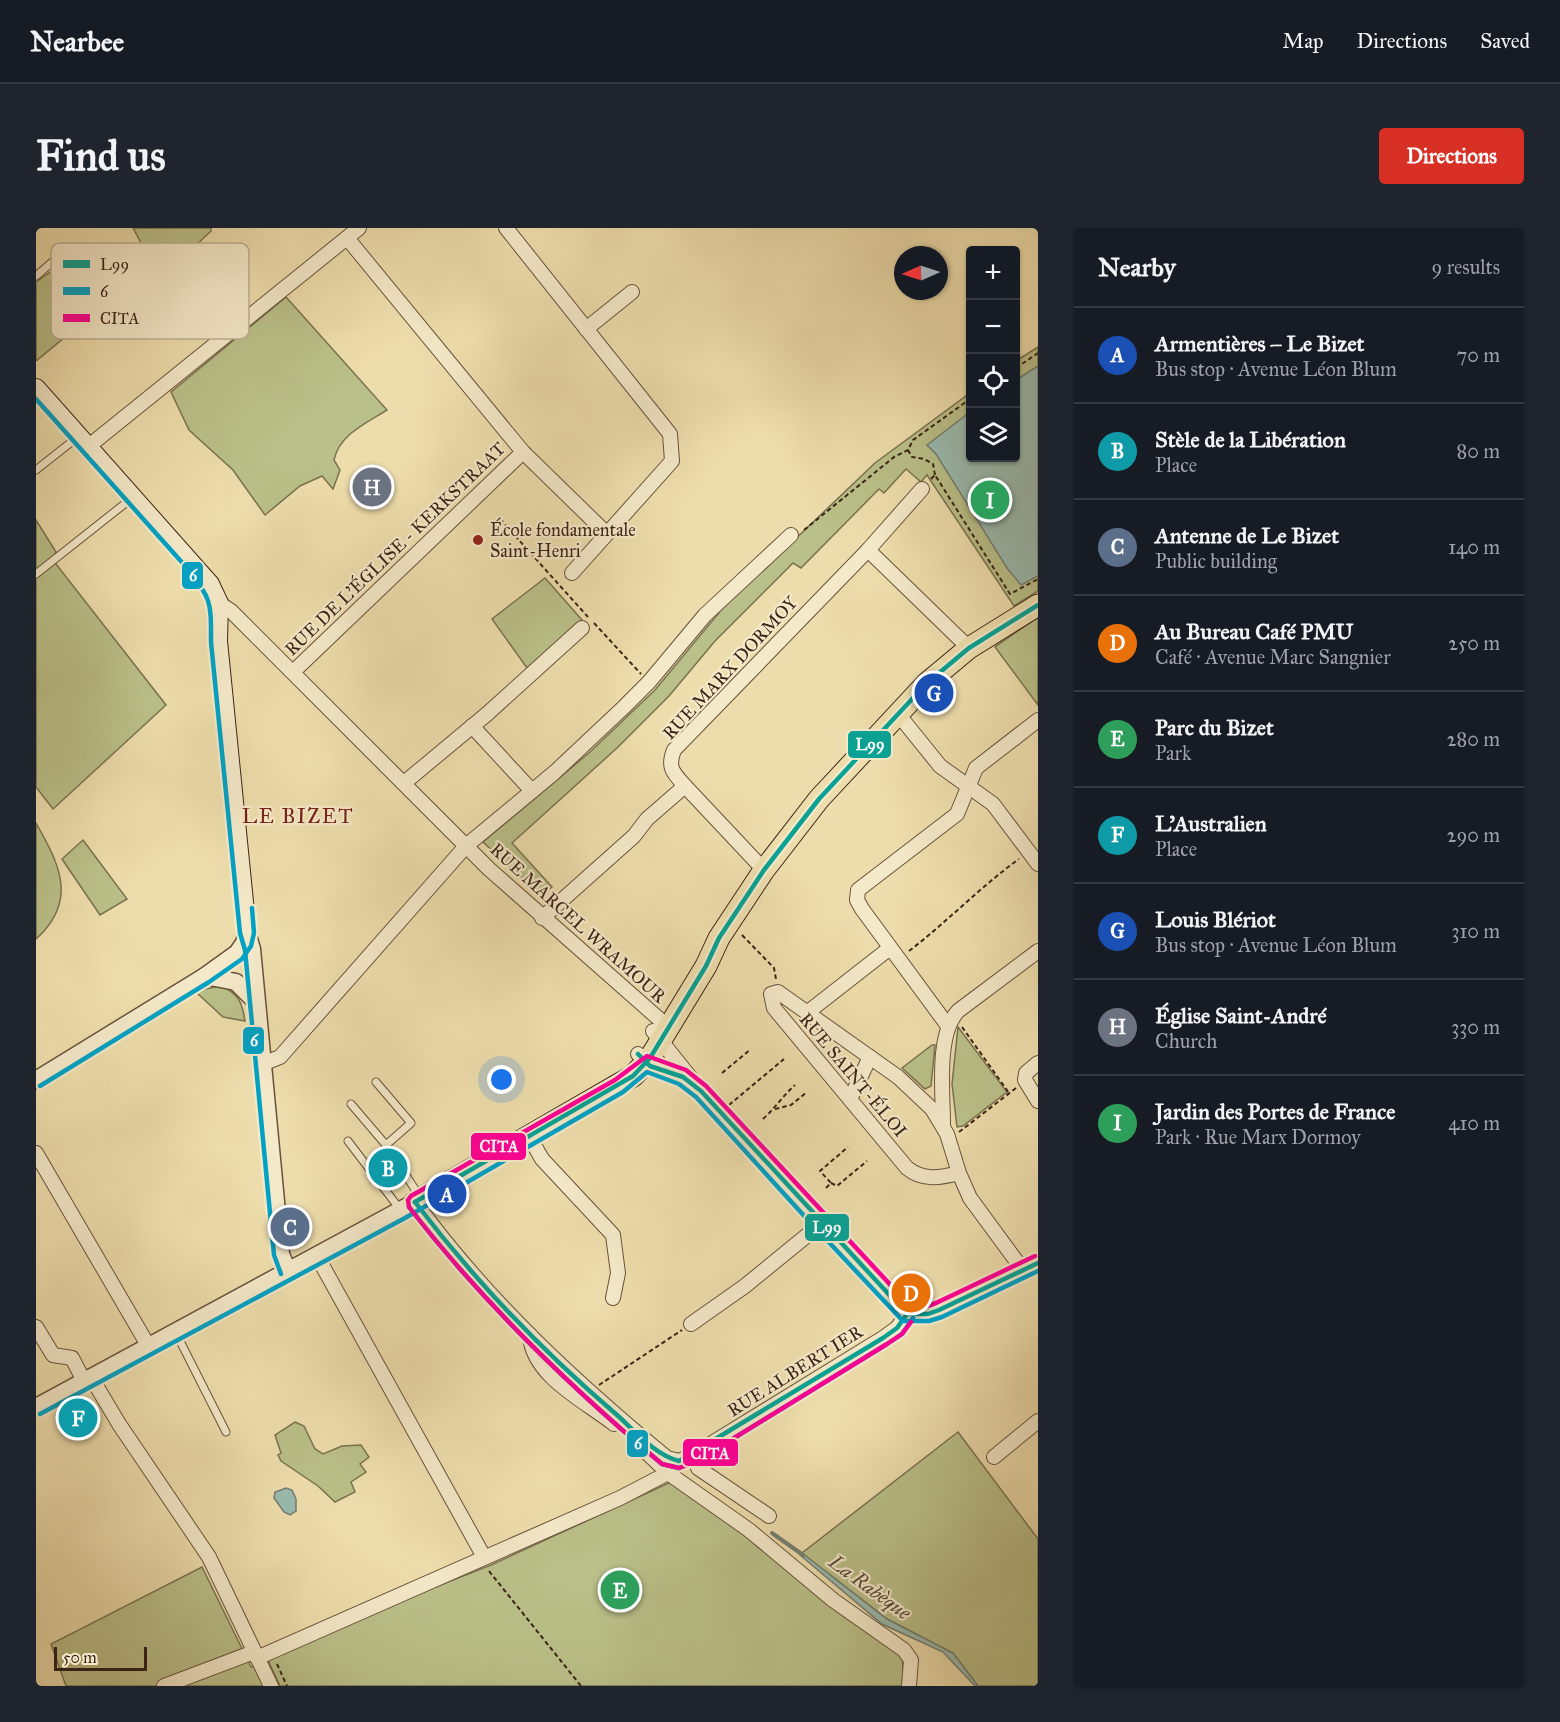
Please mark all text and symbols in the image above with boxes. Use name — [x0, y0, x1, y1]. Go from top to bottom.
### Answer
text: Nearbee — [30, 24, 124, 59]
text: Map — [1283, 28, 1324, 54]
text: Directions — [1357, 28, 1447, 54]
text: Saved — [1480, 28, 1530, 54]
button: Directions — [1379, 128, 1524, 184]
text: Find us — [36, 130, 166, 182]
legend — [51, 243, 249, 339]
north arrow — [894, 246, 948, 300]
map controls — [966, 246, 1020, 462]
button: + — [966, 246, 1020, 300]
text: Nearby — [1098, 251, 1176, 283]
text: L99 — [100, 255, 129, 274]
text: 9 results — [1432, 255, 1500, 279]
text: 6 — [100, 282, 109, 301]
button: − — [966, 300, 1020, 354]
text: CITA — [100, 309, 139, 328]
text: Armentières – Le Bizet — [1155, 330, 1364, 357]
text: A — [1111, 343, 1124, 367]
text: 70 m — [1457, 343, 1500, 367]
button: locate — [966, 354, 1020, 408]
text: Bus stop · Avenue Léon Blum — [1155, 357, 1397, 381]
button: layers — [966, 408, 1020, 462]
text: Stèle de la Libération — [1155, 426, 1346, 453]
street label: RUE DE L'ÉGLISE - KERKSTRAAT — [279, 436, 510, 660]
text: B — [1111, 439, 1124, 463]
text: 80 m — [1457, 439, 1500, 463]
text: Place — [1155, 453, 1197, 477]
pin: H — [352, 464, 392, 510]
pin: I — [970, 478, 1010, 522]
place label: École fondamentale Saint-Henri — [490, 517, 636, 562]
text: Antenne de Le Bizet — [1155, 522, 1339, 549]
marker: École fondamentale Saint-Henri — [471, 533, 485, 547]
text: C — [1111, 535, 1124, 559]
text: 140 m — [1448, 535, 1500, 559]
text: Public building — [1155, 549, 1277, 573]
line badge: 6 — [181, 561, 204, 590]
text: 6 — [189, 566, 198, 585]
street label: RUE MARX DORMOY — [658, 591, 802, 744]
text: Au Bureau Café PMU — [1155, 618, 1353, 645]
text: D — [1110, 631, 1125, 655]
text: 250 m — [1448, 631, 1500, 655]
text: Café · Avenue Marc Sangnier — [1155, 645, 1391, 669]
pin: G — [914, 670, 954, 716]
text: Parc du Bizet — [1155, 714, 1274, 741]
text: E — [1110, 727, 1125, 751]
text: 280 m — [1447, 727, 1500, 751]
line badge: L99 — [847, 730, 892, 759]
text: L99 — [855, 735, 885, 755]
text: Park — [1155, 741, 1191, 765]
district label: LE BIZET — [242, 803, 354, 829]
text: L'Australien — [1155, 810, 1267, 837]
text: F — [1111, 823, 1124, 847]
text: 290 m — [1447, 823, 1500, 847]
text: Place — [1155, 837, 1197, 861]
street label: RUE MARCEL WRAMOUR — [486, 838, 671, 1009]
text: Louis Blériot — [1155, 906, 1276, 933]
text: G — [1110, 919, 1125, 943]
text: 310 m — [1451, 919, 1500, 943]
text: Bus stop · Avenue Léon Blum — [1155, 933, 1397, 957]
text: Église Saint-André — [1155, 1002, 1327, 1029]
street label: RUE SAINT-ÉLOI — [795, 1007, 913, 1142]
text: H — [1109, 1015, 1126, 1039]
text: 330 m — [1451, 1015, 1500, 1039]
line badge: 6 — [242, 1026, 265, 1055]
text: Church — [1155, 1029, 1217, 1053]
text: 6 — [250, 1031, 259, 1050]
your location — [487, 1065, 516, 1094]
text: Jardin des Portes de France — [1155, 1098, 1395, 1125]
text: I — [1113, 1111, 1122, 1135]
text: 410 m — [1448, 1111, 1500, 1135]
text: Park · Rue Marx Dormoy — [1155, 1125, 1361, 1149]
line badge: CITA — [470, 1132, 527, 1161]
text: CITA — [479, 1137, 519, 1156]
pin: B — [368, 1146, 408, 1190]
pin: A — [428, 1172, 466, 1216]
pin: C — [270, 1204, 310, 1250]
line badge: L99 — [804, 1213, 850, 1242]
text: L99 — [812, 1218, 842, 1238]
pin: D — [892, 1270, 930, 1316]
street label: RUE ALBERT IER — [723, 1320, 868, 1421]
pin: F — [58, 1396, 98, 1440]
line badge: 6 — [626, 1429, 649, 1458]
text: 6 — [634, 1434, 643, 1453]
line badge: CITA — [682, 1438, 739, 1467]
text: CITA — [690, 1444, 730, 1463]
water label: La Rabèque — [824, 1549, 916, 1625]
pin: E — [600, 1568, 640, 1612]
scale bar — [54, 1644, 147, 1672]
text: 50 m — [63, 1648, 97, 1667]

